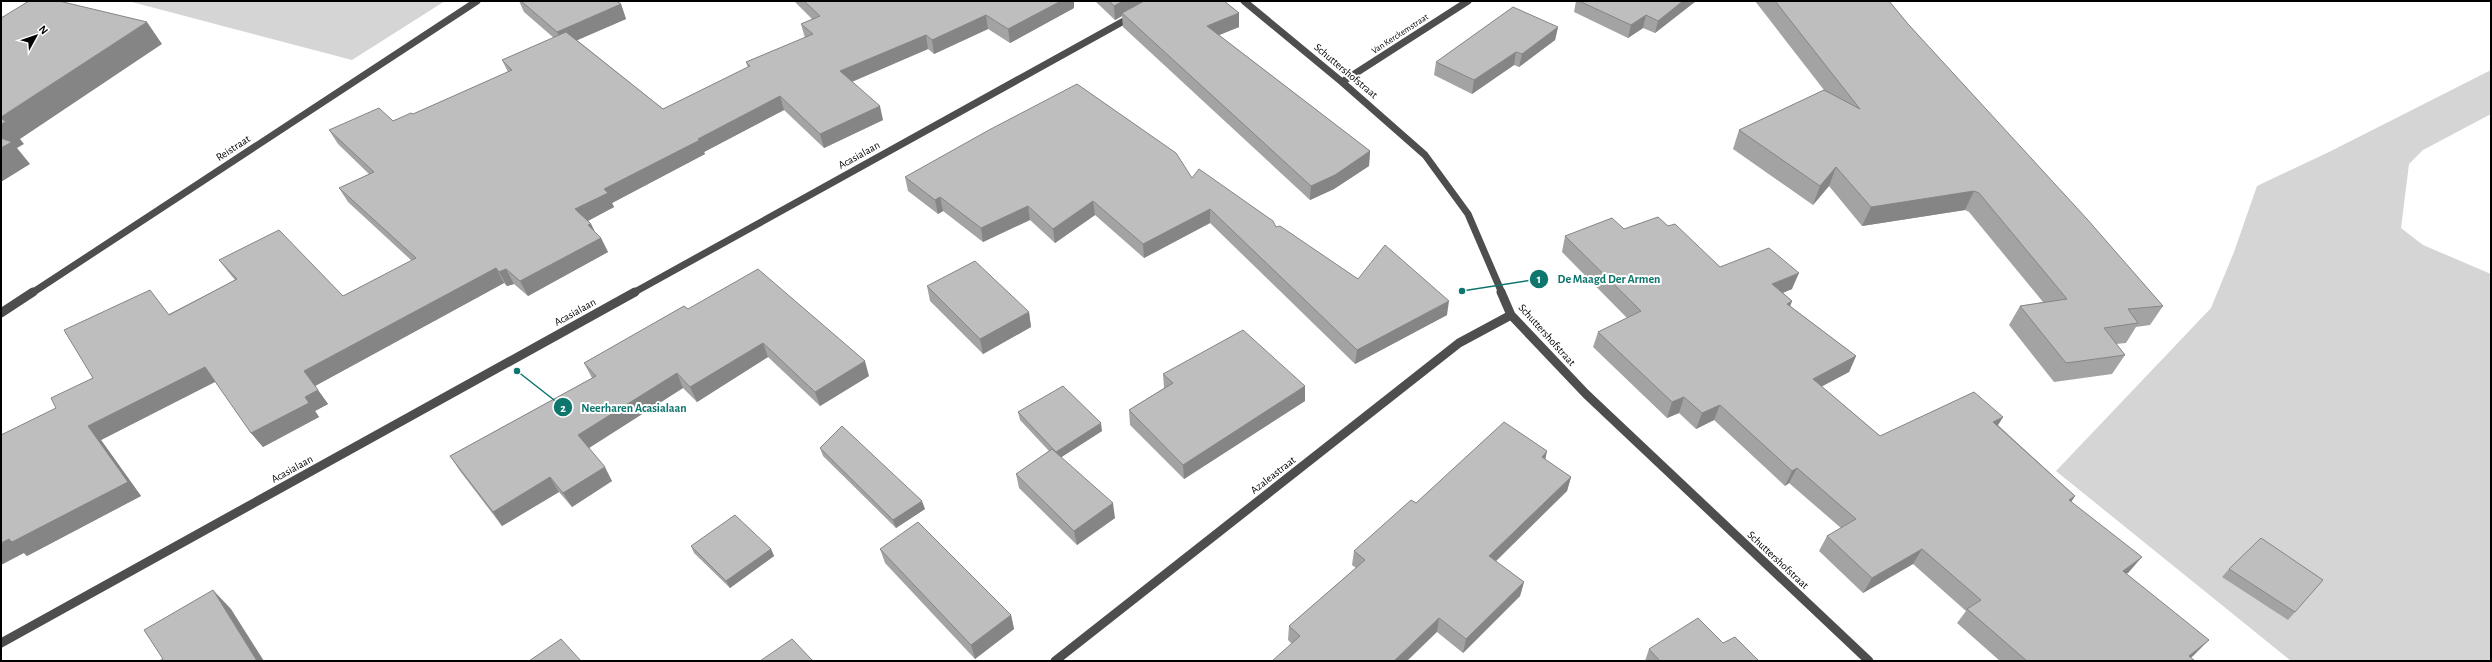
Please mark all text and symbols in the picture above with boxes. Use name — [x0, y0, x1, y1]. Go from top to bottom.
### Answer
street label: Van Kerckemstraat — [1370, 12, 1430, 56]
north arrow — [16, 16, 56, 56]
text: N — [37, 23, 50, 36]
street label: Schuttershofstraat — [1312, 41, 1380, 101]
street label: Reistraat — [214, 133, 252, 163]
street label: Acasialaan — [836, 139, 882, 171]
callout: De Maagd Der Armen — [1529, 267, 1668, 291]
text: 1 — [1537, 273, 1541, 285]
text: De Maagd Der Armen — [1558, 273, 1660, 285]
street label: Acasialaan — [552, 296, 598, 328]
street label: Schuttershofstraat — [1516, 302, 1578, 368]
callout: Neerharen Acasialaan — [553, 395, 695, 419]
text: 2 — [560, 402, 566, 414]
text: Neerharen Acasialaan — [581, 402, 687, 414]
street label: Acasialaan — [269, 453, 315, 485]
street label: Azaleastraat — [1249, 454, 1298, 496]
street label: Schuttershofstraat — [1745, 529, 1811, 591]

